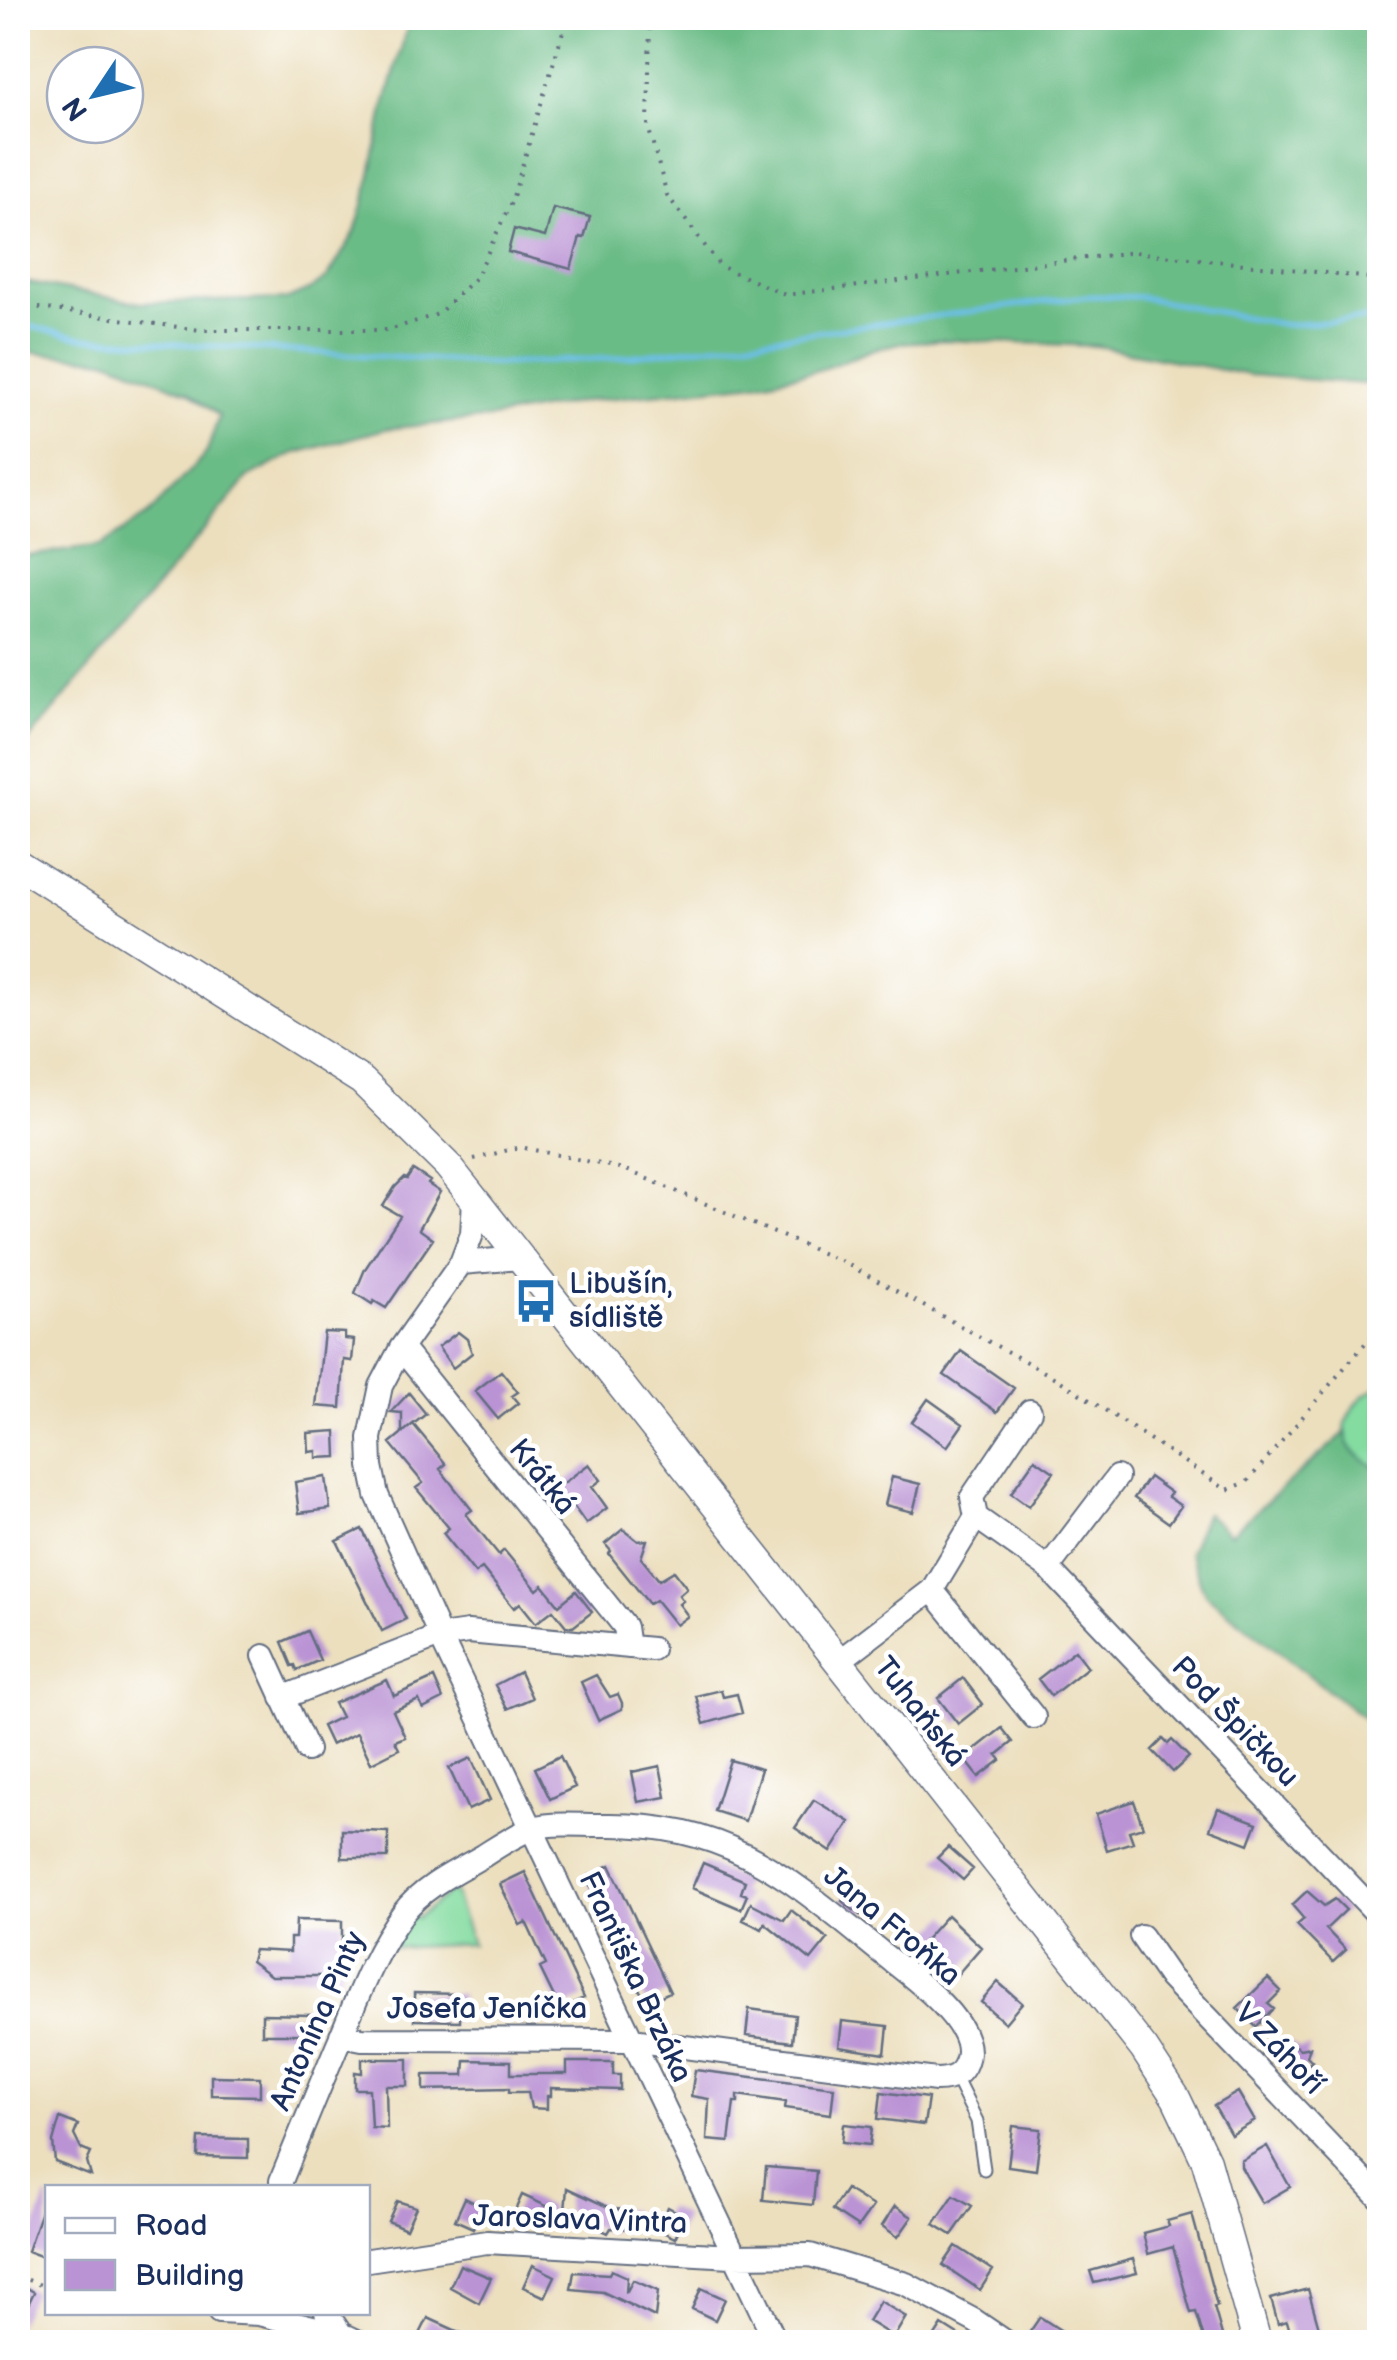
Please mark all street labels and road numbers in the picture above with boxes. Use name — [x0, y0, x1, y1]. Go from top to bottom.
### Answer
street label: Krátká — [501, 1432, 583, 1522]
street label: Pod Špičkou — [1164, 1649, 1306, 1795]
street label: Tuhaňská — [866, 1650, 974, 1774]
street label: Jana Froňka — [816, 1858, 968, 1994]
street label: Františka Brzáka — [570, 1866, 700, 2088]
street label: Antonína Pinty — [262, 1925, 374, 2116]
street label: Josefa Jeníčka — [387, 1991, 587, 2027]
street label: V Záhoří — [1227, 1996, 1332, 2103]
street label: Jaroslava Vintra — [472, 2198, 688, 2242]

